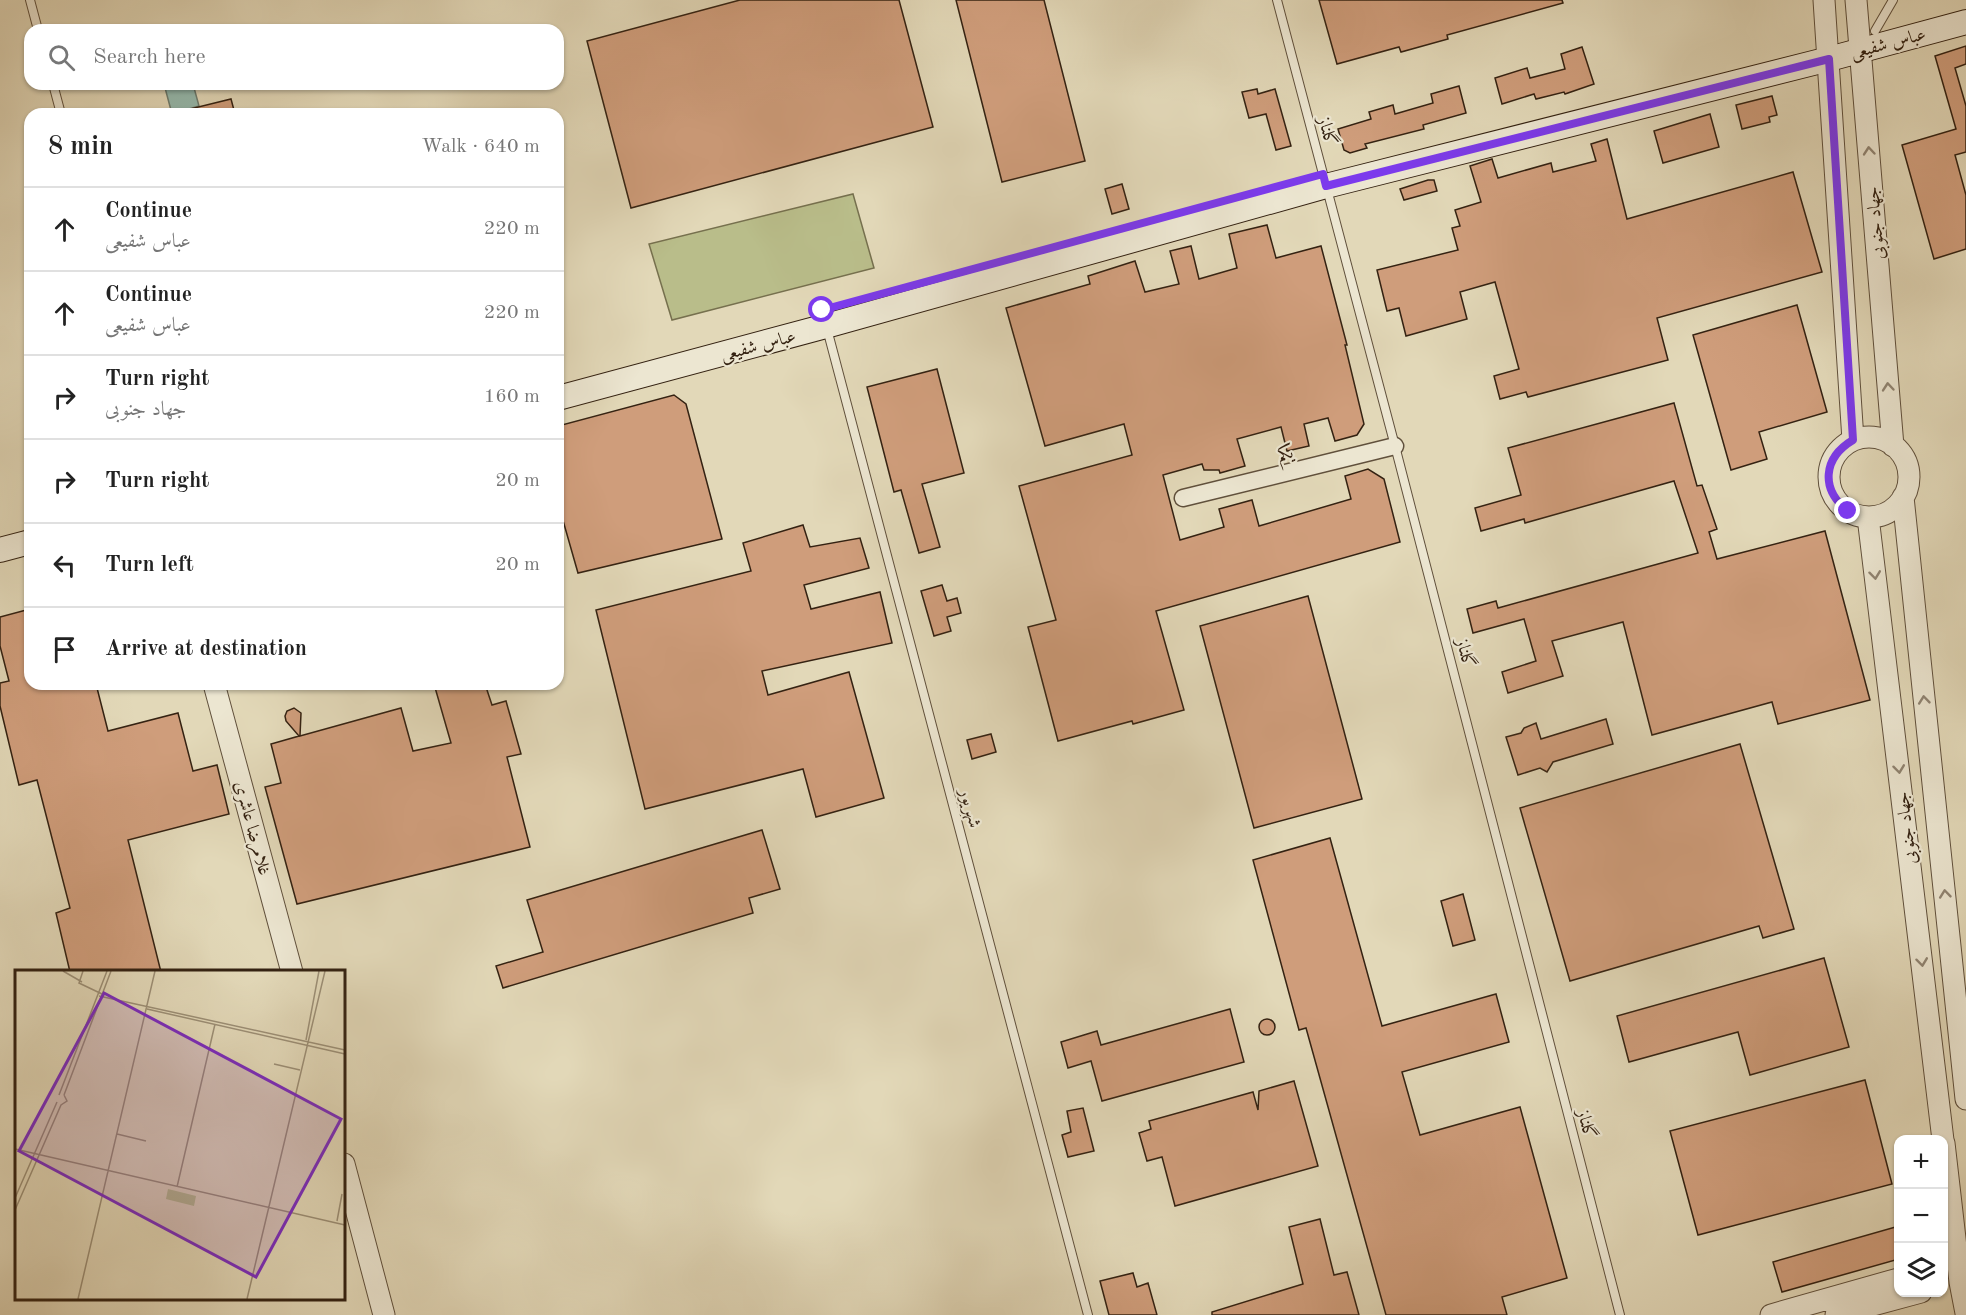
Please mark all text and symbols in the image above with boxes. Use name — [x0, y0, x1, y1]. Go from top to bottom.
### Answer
search box — [24, 24, 564, 90]
street label: عباس شفیعی — [1849, 25, 1929, 66]
icon: search — [45, 41, 78, 74]
text: Search here — [93, 46, 206, 68]
street label: گلناز — [1313, 112, 1342, 148]
text: 8 min — [48, 134, 113, 160]
text: Walk · 640 m — [421, 137, 540, 157]
one-way arrow — [1862, 147, 1875, 156]
street label: جهاد جنوبی — [1864, 185, 1891, 260]
text: Continue — [105, 200, 192, 222]
icon: ahead — [48, 213, 81, 246]
text: 220 m — [484, 219, 540, 239]
text: عباس شفیعی — [105, 232, 191, 252]
text: Continue — [105, 284, 192, 306]
route start — [808, 296, 834, 322]
icon: ahead — [48, 297, 81, 330]
text: 220 m — [484, 303, 540, 323]
text: عباس شفیعی — [105, 316, 191, 336]
street label: عباس شفیعی — [719, 327, 799, 368]
text: Turn right — [105, 368, 209, 390]
icon: right — [48, 381, 81, 414]
one-way arrow — [1882, 383, 1895, 392]
text: 160 m — [484, 387, 540, 407]
text: جهاد جنوبی — [105, 400, 186, 420]
street label: یکم — [1275, 441, 1298, 471]
icon: right — [48, 465, 81, 498]
text: Turn right — [105, 470, 209, 492]
text: 20 m — [495, 471, 540, 491]
route end — [1834, 497, 1860, 523]
icon: left — [48, 549, 81, 582]
text: Turn left — [105, 554, 194, 576]
text: 20 m — [495, 555, 540, 575]
one-way arrow — [1869, 571, 1881, 580]
icon: arrive — [48, 633, 81, 666]
street label: گلناز — [1451, 634, 1480, 670]
text: Arrive at destination — [105, 638, 307, 660]
one-way arrow — [1919, 696, 1931, 705]
one-way arrow — [1892, 764, 1904, 773]
street label: غلامرضا عاشری — [228, 779, 273, 878]
street label: شهریور — [954, 785, 984, 830]
street label: جهاد جنوبی — [1894, 790, 1923, 865]
one-way arrow — [1939, 890, 1952, 899]
one-way arrow — [1915, 958, 1928, 967]
inset map — [15, 970, 345, 1300]
street label: گلناز — [1572, 1105, 1601, 1141]
map controls — [1894, 1135, 1948, 1297]
button: + — [1894, 1135, 1948, 1189]
button: − — [1894, 1189, 1948, 1243]
button: layers — [1894, 1243, 1948, 1297]

